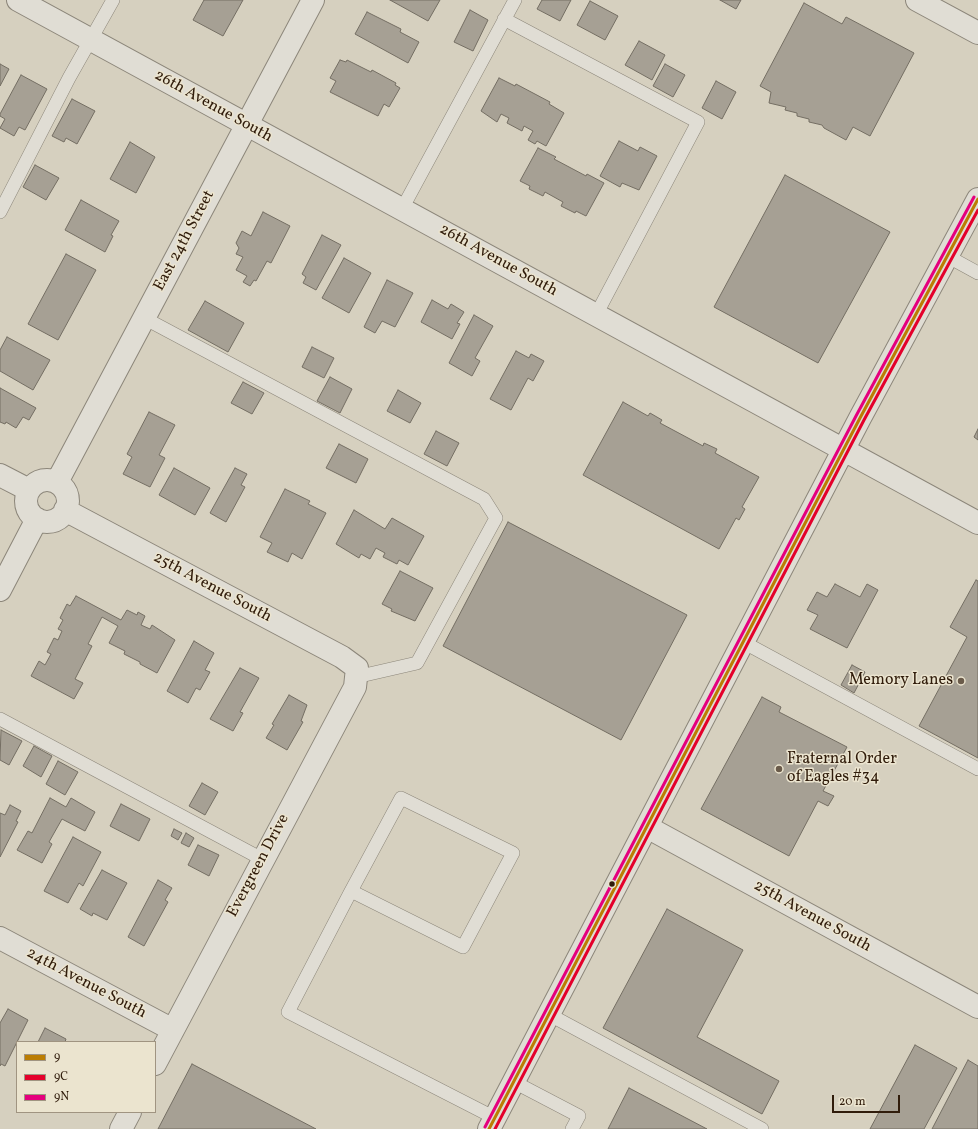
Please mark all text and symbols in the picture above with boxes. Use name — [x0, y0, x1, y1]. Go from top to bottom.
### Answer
street label: 26th Avenue South — [151, 67, 275, 147]
street label: East 24th Street — [150, 187, 220, 295]
street label: 26th Avenue South — [436, 221, 560, 301]
street label: 25th Avenue South — [149, 549, 275, 627]
place label: Memory Lanes — [849, 671, 953, 691]
marker: Memory Lanes — [956, 676, 966, 686]
place label: Fraternal Order of Eagles #34 — [787, 750, 897, 788]
marker: Fraternal Order of Eagles #34 — [774, 764, 784, 774]
street label: Evergreen Drive — [224, 811, 294, 921]
street label: 25th Avenue South — [750, 877, 874, 957]
unlabelled marker — [607, 879, 617, 889]
street label: 24th Avenue South — [23, 944, 149, 1024]
legend — [16, 1041, 156, 1113]
text: 9 — [54, 1049, 60, 1065]
text: 9C — [54, 1069, 68, 1085]
scale bar — [834, 1087, 902, 1113]
text: 9N — [54, 1089, 69, 1105]
text: 20 m — [839, 1094, 866, 1110]

